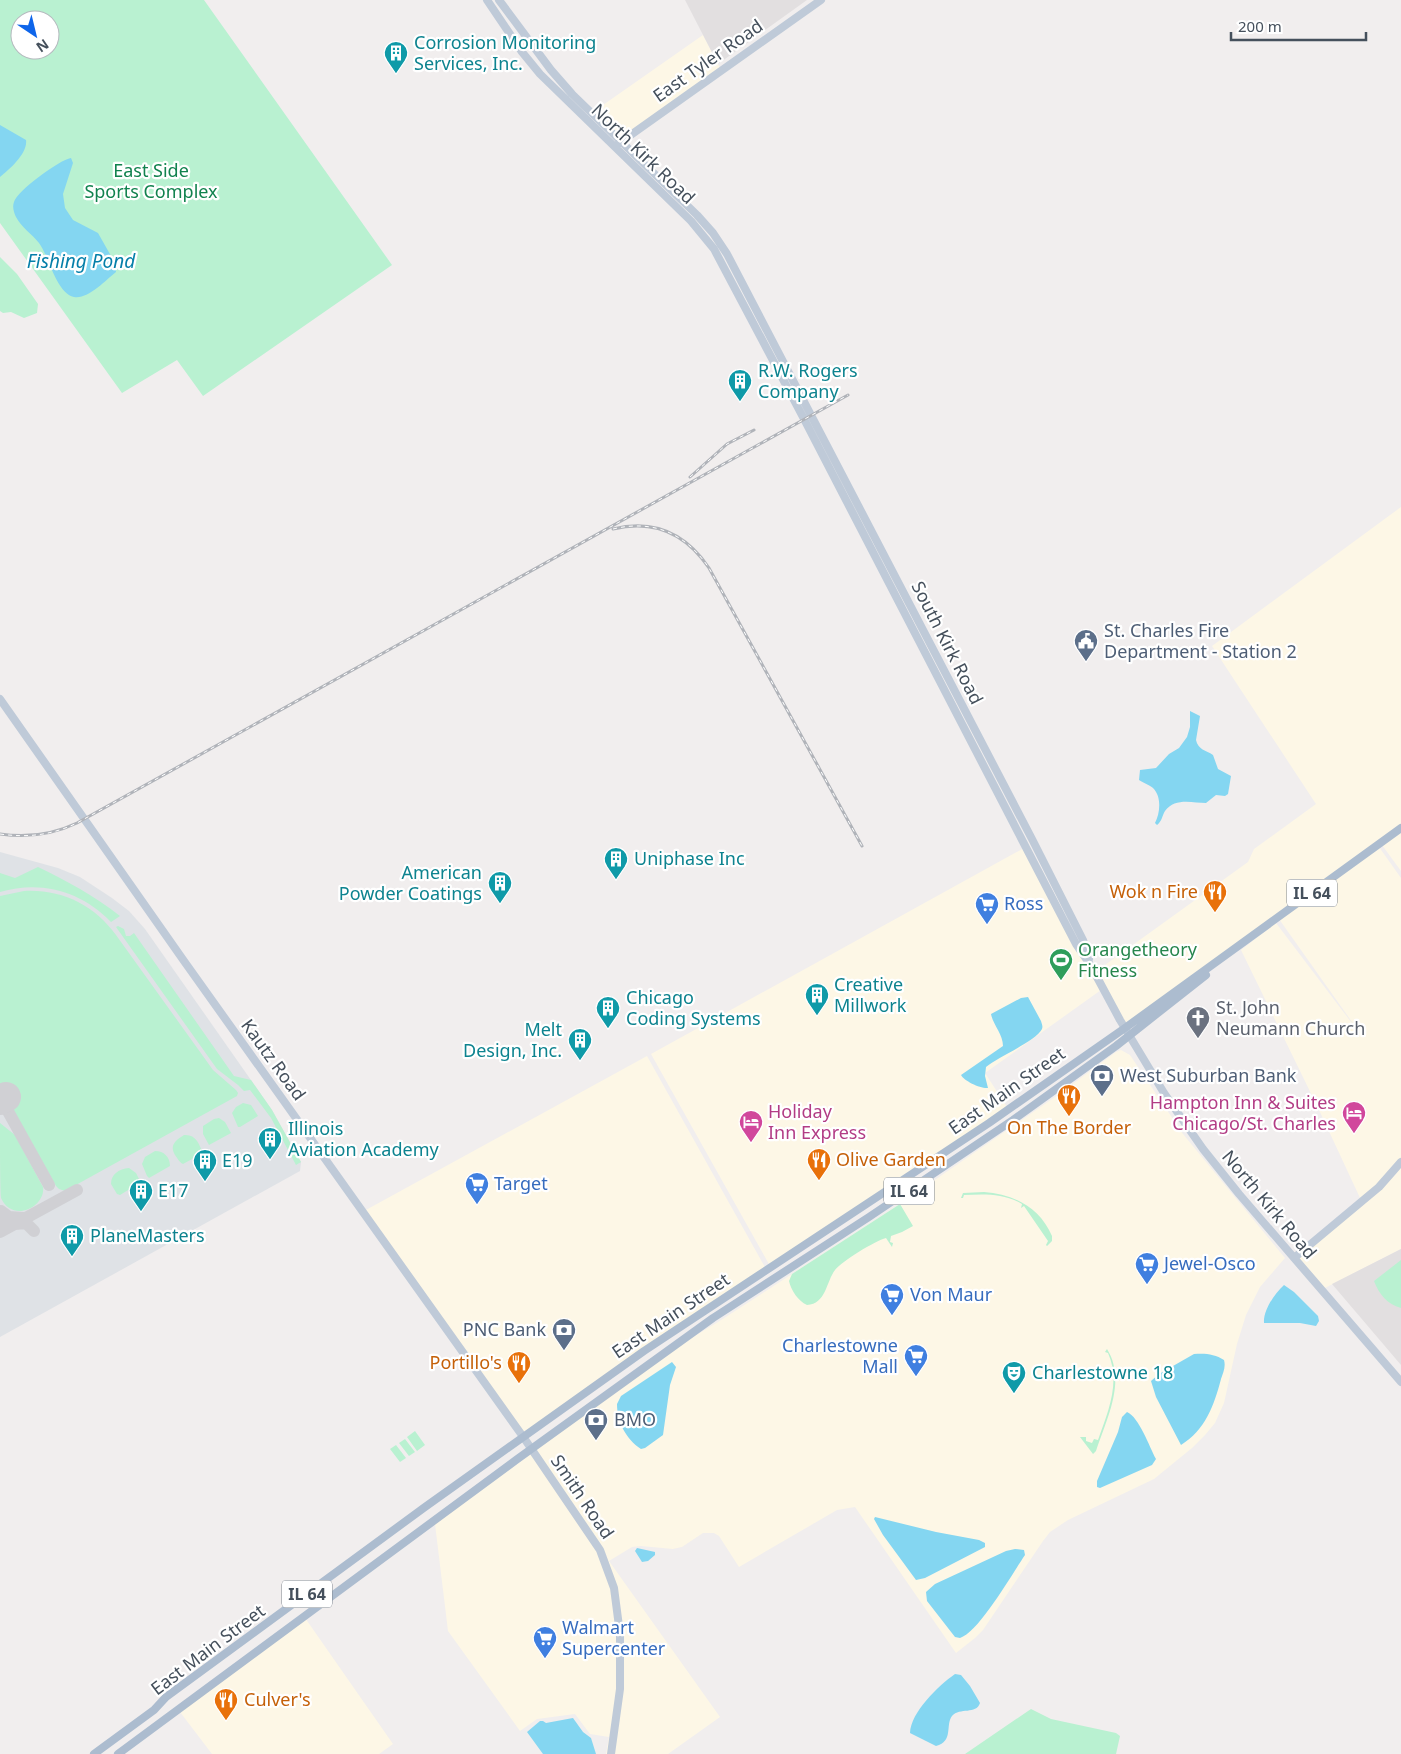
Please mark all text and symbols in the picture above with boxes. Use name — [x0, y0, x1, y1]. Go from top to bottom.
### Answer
north arrow — [10, 10, 60, 60]
scale bar — [1231, 10, 1366, 42]
street label: East Tyler Road — [648, 13, 767, 107]
text: 200 m — [1238, 16, 1282, 36]
place label: Corrosion Monitoring Services, Inc. — [414, 30, 596, 75]
text: N — [33, 35, 53, 57]
building icon: Corrosion Monitoring Services, Inc. — [383, 40, 409, 74]
street label: North Kirk Road — [587, 98, 701, 209]
park label: East Side Sports Complex — [84, 158, 218, 203]
water label: Fishing Pond — [27, 248, 136, 274]
place label: R.W. Rogers Company — [758, 358, 858, 403]
building icon: R.W. Rogers Company — [727, 368, 753, 402]
street label: South Kirk Road — [907, 577, 989, 708]
place label: St. Charles Fire Department - Station 2 — [1104, 618, 1297, 663]
public building icon: St. Charles Fire Department - Station 2 — [1073, 628, 1099, 662]
building icon: Uniphase Inc — [603, 846, 629, 880]
place label: Uniphase Inc — [634, 846, 745, 870]
place label: American Powder Coatings — [339, 860, 482, 905]
building icon: American Powder Coatings — [487, 870, 513, 904]
place label: Wok n Fire — [1109, 879, 1198, 903]
restaurant icon: Wok n Fire — [1202, 879, 1228, 913]
road number: IL 64 — [1287, 880, 1337, 906]
supermarket icon: Ross — [974, 891, 1000, 925]
place label: Ross — [1004, 891, 1043, 915]
place label: Orangetheory Fitness — [1078, 937, 1198, 982]
sports icon: Orangetheory Fitness — [1048, 947, 1074, 981]
place label: Creative Millwork — [834, 972, 907, 1017]
building icon: Creative Millwork — [804, 982, 830, 1016]
place label: Chicago Coding Systems — [626, 985, 761, 1030]
building icon: Chicago Coding Systems — [595, 995, 621, 1029]
place label: St. John Neumann Church — [1216, 995, 1365, 1040]
church icon: St. John Neumann Church — [1185, 1005, 1211, 1039]
street label: Kautz Road — [236, 1014, 312, 1105]
place label: Melt Design, Inc. — [463, 1017, 562, 1062]
building icon: Melt Design, Inc. — [567, 1027, 593, 1061]
street label: East Main Street — [943, 1041, 1070, 1139]
bank icon: West Suburban Bank — [1089, 1063, 1115, 1097]
place label: West Suburban Bank — [1120, 1063, 1297, 1087]
restaurant icon: On The Border — [1056, 1083, 1082, 1117]
place label: Hampton Inn & Suites Chicago/St. Charles — [1150, 1090, 1336, 1135]
place label: Holiday Inn Express — [768, 1099, 866, 1144]
hotel icon: Hampton Inn & Suites Chicago/St. Charles — [1341, 1100, 1367, 1134]
hotel icon: Holiday Inn Express — [738, 1109, 764, 1143]
place label: On The Border — [1007, 1115, 1132, 1139]
place label: Illinois Aviation Academy — [288, 1116, 440, 1161]
building icon: Illinois Aviation Academy — [257, 1126, 283, 1160]
street label: North Kirk Road — [1217, 1145, 1322, 1264]
restaurant icon: Olive Garden — [806, 1147, 832, 1181]
place label: Olive Garden — [836, 1147, 946, 1171]
building icon: E19 — [192, 1148, 218, 1182]
place label: E19 — [222, 1148, 253, 1172]
supermarket icon: Target — [464, 1171, 490, 1205]
place label: Target — [494, 1171, 548, 1195]
building icon: E17 — [128, 1178, 154, 1212]
place label: E17 — [158, 1178, 189, 1202]
road number: IL 64 — [884, 1178, 934, 1204]
building icon: PlaneMasters — [59, 1223, 85, 1257]
place label: PlaneMasters — [90, 1223, 205, 1247]
supermarket icon: Jewel-Osco — [1134, 1251, 1160, 1285]
place label: Jewel-Osco — [1162, 1251, 1256, 1275]
street label: East Main Street — [607, 1267, 734, 1363]
supermarket icon: Von Maur — [879, 1282, 905, 1316]
place label: Von Maur — [910, 1282, 993, 1306]
place label: PNC Bank — [463, 1317, 546, 1341]
bank icon: PNC Bank — [551, 1317, 577, 1351]
place label: Charlestowne Mall — [782, 1333, 898, 1378]
supermarket icon: Charlestowne Mall — [903, 1343, 929, 1377]
place label: Portillo's — [430, 1350, 502, 1374]
restaurant icon: Portillo's — [506, 1350, 532, 1384]
theatre icon: Charlestowne 18 — [1001, 1360, 1027, 1394]
place label: Charlestowne 18 — [1032, 1360, 1173, 1384]
bank icon: BMO — [583, 1407, 609, 1441]
place label: BMO — [614, 1407, 656, 1431]
street label: Smith Road — [546, 1450, 620, 1543]
road number: IL 64 — [282, 1580, 332, 1608]
street label: East Main Street — [145, 1598, 270, 1700]
place label: Walmart Supercenter — [562, 1615, 666, 1660]
supermarket icon: Walmart Supercenter — [532, 1625, 558, 1659]
restaurant icon: Culver's — [213, 1687, 239, 1721]
place label: Culver's — [244, 1687, 311, 1711]

